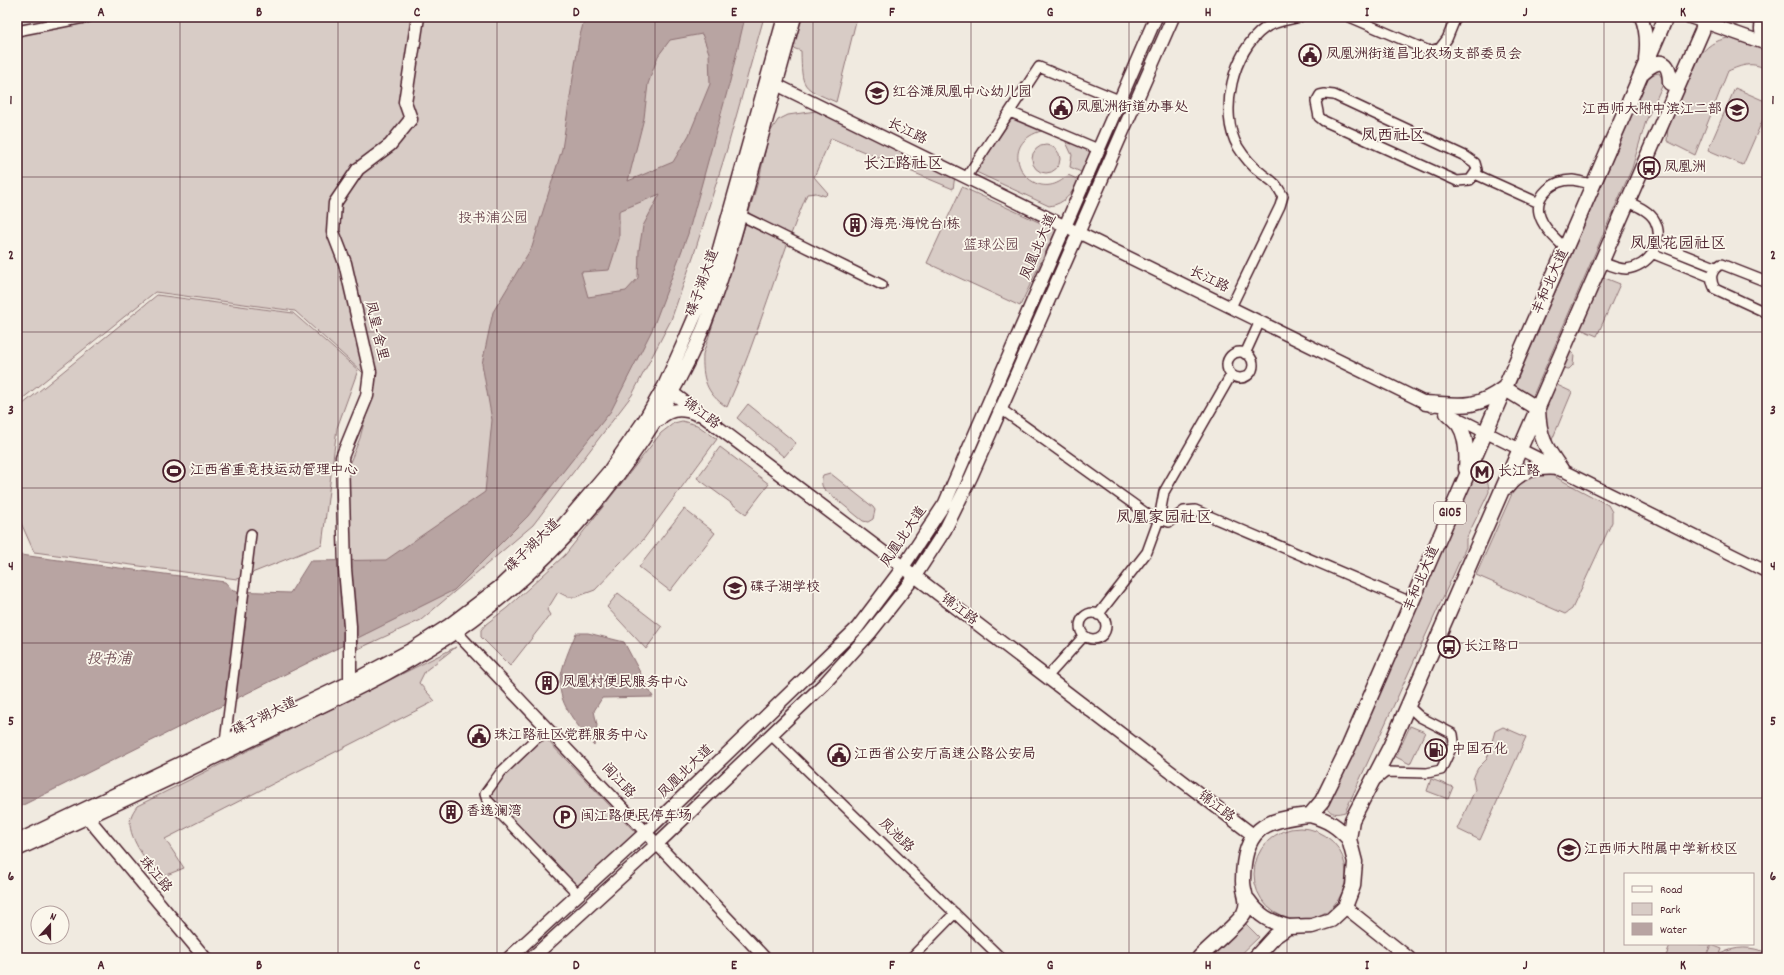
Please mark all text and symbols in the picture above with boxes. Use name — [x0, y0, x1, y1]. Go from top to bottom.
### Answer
text: A — [97, 4, 105, 23]
text: B — [256, 4, 262, 23]
text: C — [414, 4, 421, 23]
text: D — [573, 4, 580, 23]
text: E — [731, 4, 738, 23]
text: F — [889, 4, 895, 23]
text: G — [1047, 4, 1054, 23]
text: H — [1205, 4, 1212, 23]
text: I — [1365, 4, 1370, 23]
text: J — [1523, 4, 1528, 23]
text: K — [1680, 4, 1686, 23]
public building icon: 凤凰洲街道昌北农场支部委员会 — [1297, 42, 1323, 68]
place label: 凤凰洲街道昌北农场支部委员会 — [1326, 45, 1522, 65]
school or university icon: 红谷滩凤凰中心幼儿园 — [864, 80, 890, 106]
place label: 红谷滩凤凰中心幼儿园 — [892, 83, 1032, 103]
text: 1 — [10, 92, 13, 111]
text: 1 — [1772, 92, 1775, 111]
public building icon: 凤凰洲街道办事处 — [1048, 95, 1074, 121]
school or university icon: 江西师大附中滨江二部 — [1724, 97, 1750, 123]
place label: 凤凰洲街道办事处 — [1076, 98, 1188, 118]
place label: 江西师大附中滨江二部 — [1582, 100, 1722, 120]
street label: 长江路 — [884, 114, 930, 150]
district label: 凤西社区 — [1361, 125, 1425, 148]
district label: 长江路社区 — [863, 153, 943, 176]
bus stop icon: 凤凰洲 — [1636, 155, 1662, 181]
place label: 凤凰洲 — [1664, 158, 1706, 178]
park label: 投书浦公园 — [458, 209, 528, 229]
street label: 凤凰北大道 — [1016, 211, 1062, 283]
building icon: 海亮·海悦台1栋 — [842, 212, 868, 238]
place label: 海亮·海悦台1栋 — [870, 215, 960, 235]
district label: 凤凰花园社区 — [1630, 233, 1726, 256]
park label: 篮球公园 — [963, 236, 1019, 256]
street label: 丰和北大道 — [1528, 246, 1574, 318]
text: 2 — [8, 247, 14, 266]
street label: 碟子湖大道 — [682, 247, 724, 319]
text: 2 — [1770, 247, 1776, 266]
street label: 长江路 — [1186, 262, 1232, 298]
street label: 凤皇-舍里 — [359, 299, 393, 363]
street label: 锦江路 — [678, 393, 724, 435]
text: 3 — [8, 402, 14, 421]
text: 3 — [1770, 402, 1776, 421]
sports icon: 江西省重竞技运动管理中心 — [161, 458, 187, 484]
metro station icon: 长江路 — [1469, 459, 1495, 485]
place label: 江西省重竞技运动管理中心 — [190, 461, 358, 481]
place label: 长江路 — [1498, 462, 1540, 482]
street label: 凤凰北大道 — [876, 502, 932, 572]
road number: G105 — [1434, 502, 1466, 524]
district label: 凤凰家园社区 — [1116, 507, 1212, 530]
street label: 碟子湖大道 — [501, 514, 565, 578]
street label: 丰和北大道 — [1399, 543, 1445, 615]
text: 4 — [8, 558, 14, 577]
text: 4 — [1770, 558, 1776, 577]
school or university icon: 碟子湖学校 — [722, 575, 748, 601]
place label: 碟子湖学校 — [750, 578, 820, 598]
street label: 锦江路 — [936, 589, 982, 631]
bus stop icon: 长江路口 — [1436, 634, 1462, 660]
place label: 长江路口 — [1464, 637, 1520, 657]
water label: 投书浦 — [86, 649, 133, 671]
building icon: 凤凰村便民服务中心 — [534, 670, 560, 696]
place label: 凤凰村便民服务中心 — [562, 673, 688, 693]
street label: 碟子湖大道 — [229, 693, 301, 741]
text: 5 — [8, 713, 14, 732]
text: 5 — [1770, 713, 1776, 732]
public building icon: 珠江路社区党群服务中心 — [466, 723, 492, 749]
place label: 珠江路社区党群服务中心 — [494, 726, 648, 746]
fuel station icon: 中国石化 — [1423, 737, 1449, 763]
street label: 凤凰北大道 — [654, 740, 718, 804]
place label: 中国石化 — [1452, 740, 1508, 760]
public building icon: 江西省公安厅高速公路公安局 — [826, 742, 852, 768]
place label: 江西省公安厅高速公路公安局 — [854, 745, 1036, 765]
street label: 闽江路 — [596, 759, 640, 803]
street label: 锦江路 — [1193, 786, 1239, 828]
building icon: 香逸澜湾 — [438, 799, 464, 825]
place label: 香逸澜湾 — [466, 802, 522, 822]
parking icon: 闽江路便民停车场 — [552, 804, 578, 830]
place label: 闽江路便民停车场 — [580, 807, 692, 827]
street label: 凤池路 — [874, 814, 918, 858]
school or university icon: 江西师大附属中学新校区 — [1556, 837, 1582, 863]
place label: 江西师大附属中学新校区 — [1584, 840, 1738, 860]
street label: 珠江路 — [134, 852, 176, 898]
text: 6 — [8, 868, 15, 887]
text: 6 — [1770, 868, 1777, 887]
legend — [1624, 873, 1754, 945]
text: Road — [1660, 882, 1682, 899]
text: Park — [1660, 902, 1681, 919]
north arrow — [30, 905, 70, 945]
text: N — [47, 909, 59, 926]
text: Water — [1660, 922, 1687, 939]
text: A — [97, 957, 105, 975]
text: B — [256, 957, 262, 975]
text: C — [414, 957, 421, 975]
text: D — [573, 957, 580, 975]
text: E — [731, 957, 738, 975]
text: F — [889, 957, 895, 975]
text: G — [1047, 957, 1054, 975]
text: H — [1205, 957, 1212, 975]
text: I — [1365, 957, 1370, 975]
text: J — [1523, 957, 1528, 975]
text: K — [1680, 957, 1686, 975]

